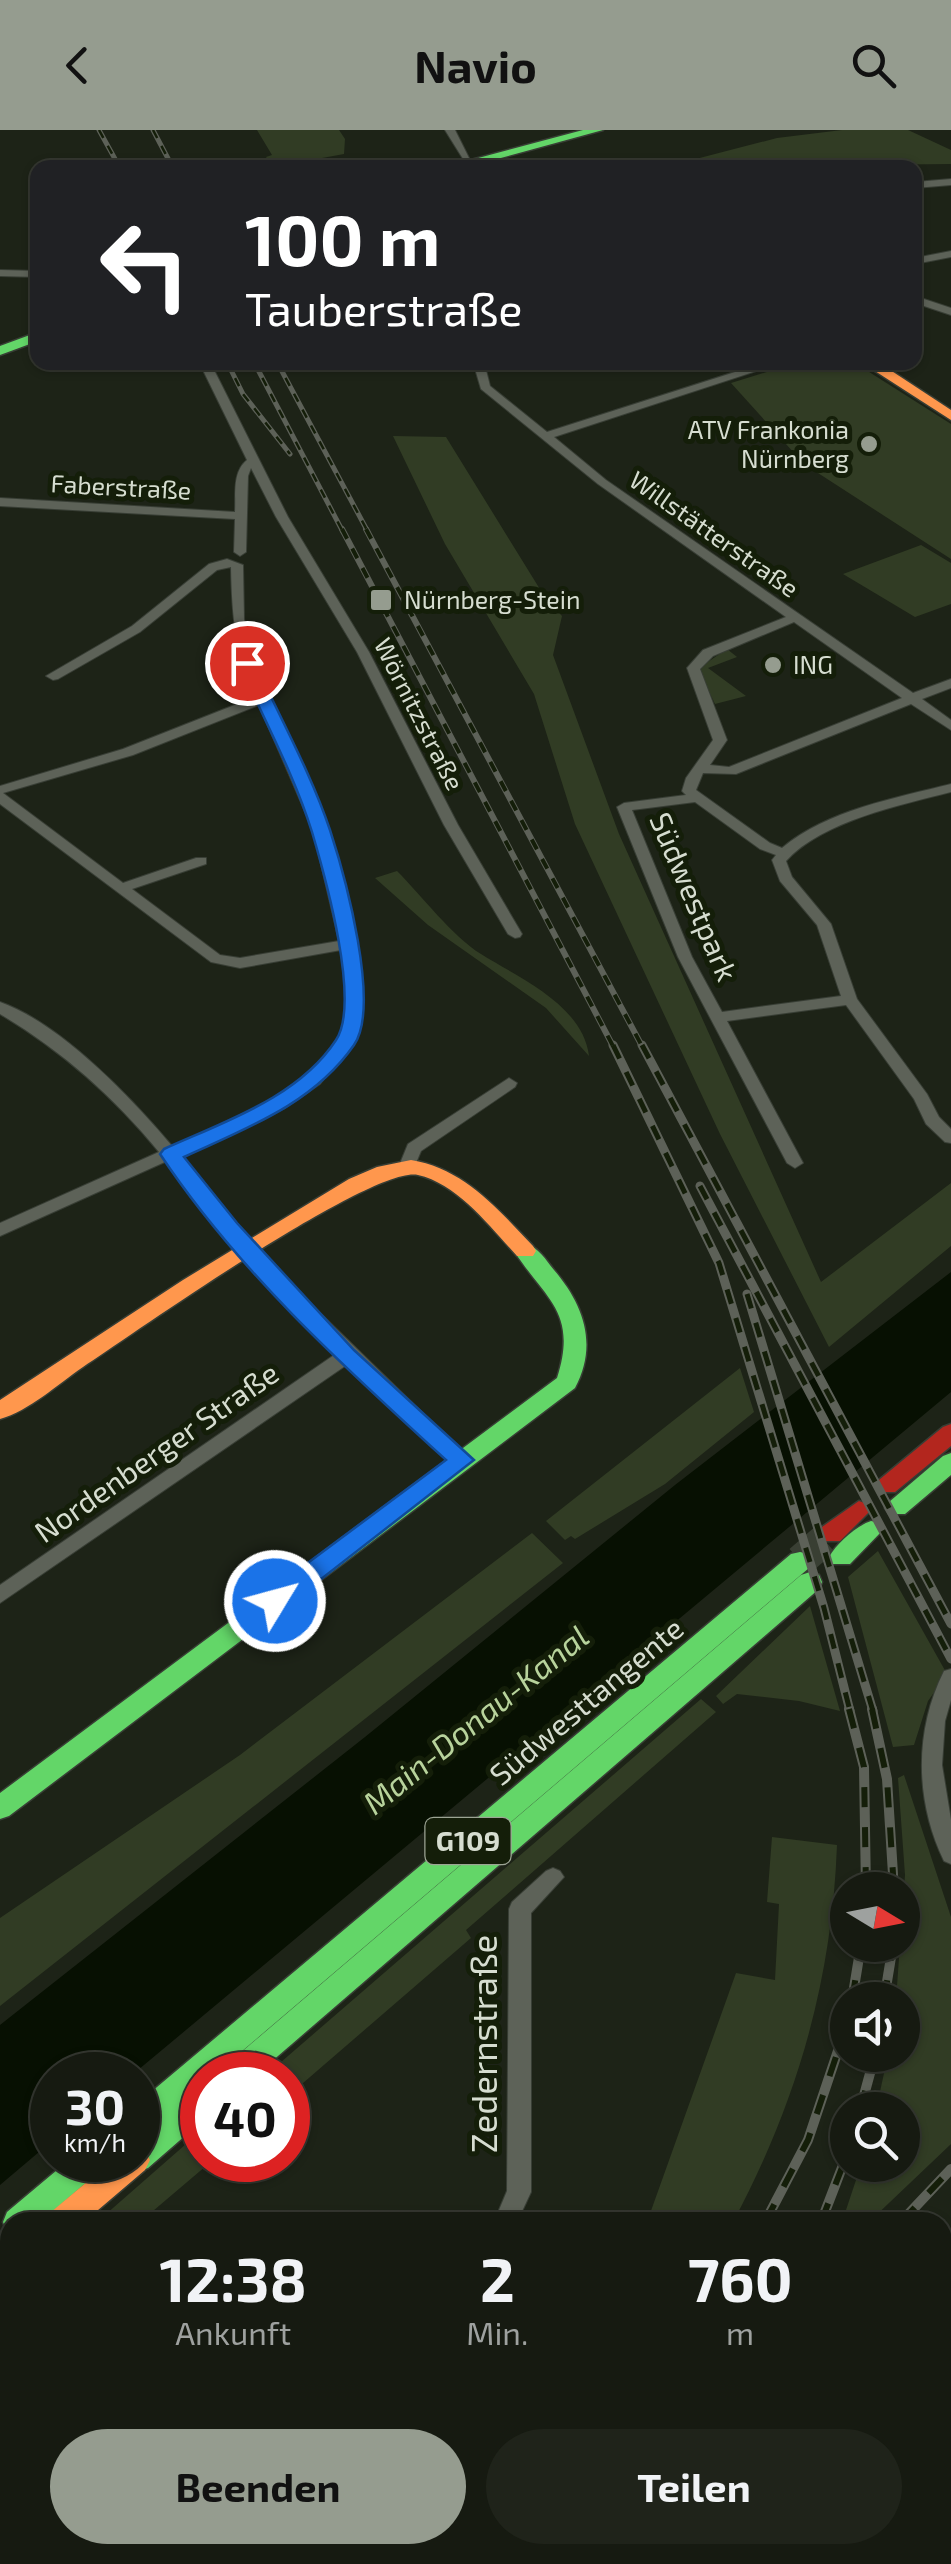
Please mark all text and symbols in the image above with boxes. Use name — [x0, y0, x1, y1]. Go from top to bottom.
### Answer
icon: back — [50, 38, 105, 93]
text: Navio — [414, 38, 537, 92]
icon: search — [846, 38, 901, 93]
text: 100 m — [245, 196, 440, 280]
icon: left — [80, 200, 210, 330]
text: Tauberstraße — [245, 281, 522, 335]
place label: ATV Frankonia Nürnberg — [688, 414, 849, 473]
marker: ATV Frankonia Nürnberg — [858, 433, 880, 455]
street label: Willstätterstraße — [624, 464, 805, 603]
street label: Faberstraße — [50, 467, 192, 505]
place label: Nürnberg-Stein — [404, 584, 580, 614]
marker: Nürnberg-Stein — [368, 587, 394, 613]
pin — [205, 621, 290, 706]
street label: Wörnitzstraße — [369, 632, 471, 795]
icon: arrive — [220, 636, 275, 691]
place label: ING — [793, 649, 833, 679]
marker: ING — [762, 654, 784, 676]
street label: Südwestpark — [643, 806, 747, 986]
street label: Nordenberger Straße — [27, 1354, 285, 1549]
position arrow — [223, 1549, 327, 1653]
street label: Südwesttangente — [482, 1609, 690, 1792]
water label: Main-Donau-Kanal — [355, 1616, 595, 1821]
road number: G109 — [426, 1818, 510, 1864]
north arrow — [830, 1872, 920, 1962]
map controls — [830, 1872, 920, 2182]
street label: Zedernstraße — [462, 1935, 504, 2153]
button: sound — [830, 1982, 920, 2072]
speed limit sign: 40 — [180, 2052, 310, 2182]
text: 30 — [65, 2075, 125, 2135]
button: search — [830, 2092, 920, 2182]
text: km/h — [64, 2127, 126, 2157]
text: 12:38 — [159, 2242, 307, 2314]
text: 2 — [480, 2242, 515, 2314]
text: 760 — [688, 2242, 793, 2314]
text: Ankunft — [175, 2313, 291, 2351]
text: Min. — [466, 2313, 528, 2351]
text: m — [726, 2313, 754, 2351]
button: Beenden — [50, 2429, 466, 2544]
button: Teilen — [486, 2429, 902, 2544]

